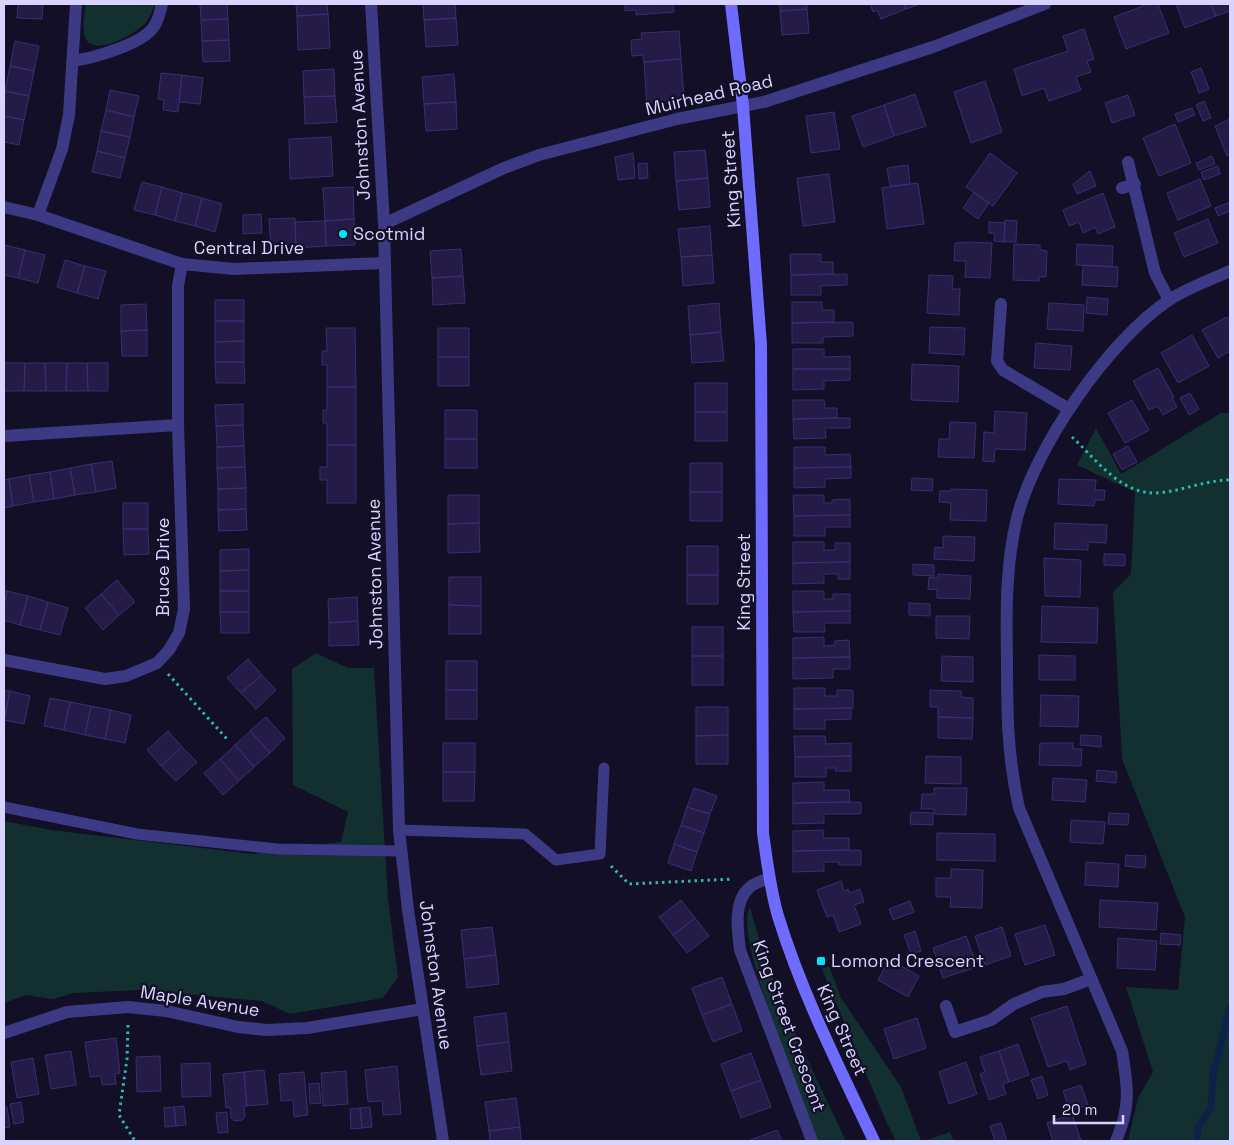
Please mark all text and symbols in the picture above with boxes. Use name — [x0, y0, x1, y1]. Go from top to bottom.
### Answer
street label: Johnston Avenue — [344, 49, 375, 201]
street label: Muirhead Road — [643, 69, 775, 120]
street label: King Street — [716, 130, 745, 229]
place label: Scotmid — [353, 222, 425, 245]
marker: Scotmid — [337, 228, 349, 240]
street label: Central Drive — [194, 236, 304, 259]
street label: Johnston Avenue — [362, 498, 387, 650]
street label: Bruce Drive — [151, 518, 174, 616]
street label: King Street — [732, 533, 755, 631]
street label: Johnston Avenue — [415, 899, 458, 1051]
street label: King Street Crescent — [748, 937, 831, 1115]
place label: Lomond Crescent — [831, 949, 984, 972]
marker: Lomond Crescent — [815, 955, 827, 967]
street label: Maple Avenue — [139, 980, 261, 1021]
street label: King Street — [812, 981, 873, 1079]
scale bar — [1054, 1092, 1123, 1124]
text: 20 m — [1062, 1100, 1097, 1119]

